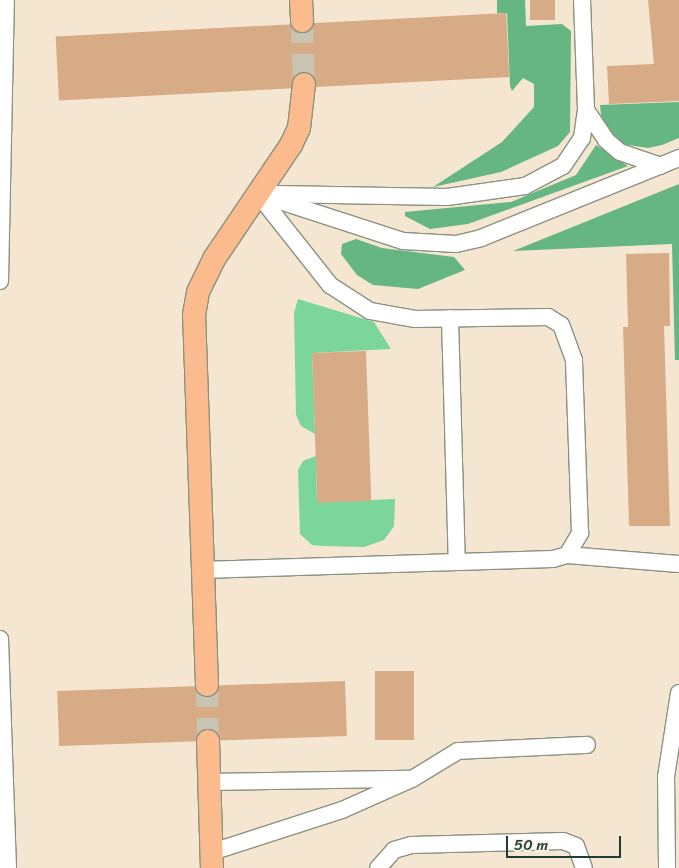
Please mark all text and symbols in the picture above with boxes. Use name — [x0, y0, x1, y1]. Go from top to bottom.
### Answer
scale bar — [509, 826, 624, 858]
text: 50 m — [514, 832, 548, 858]

